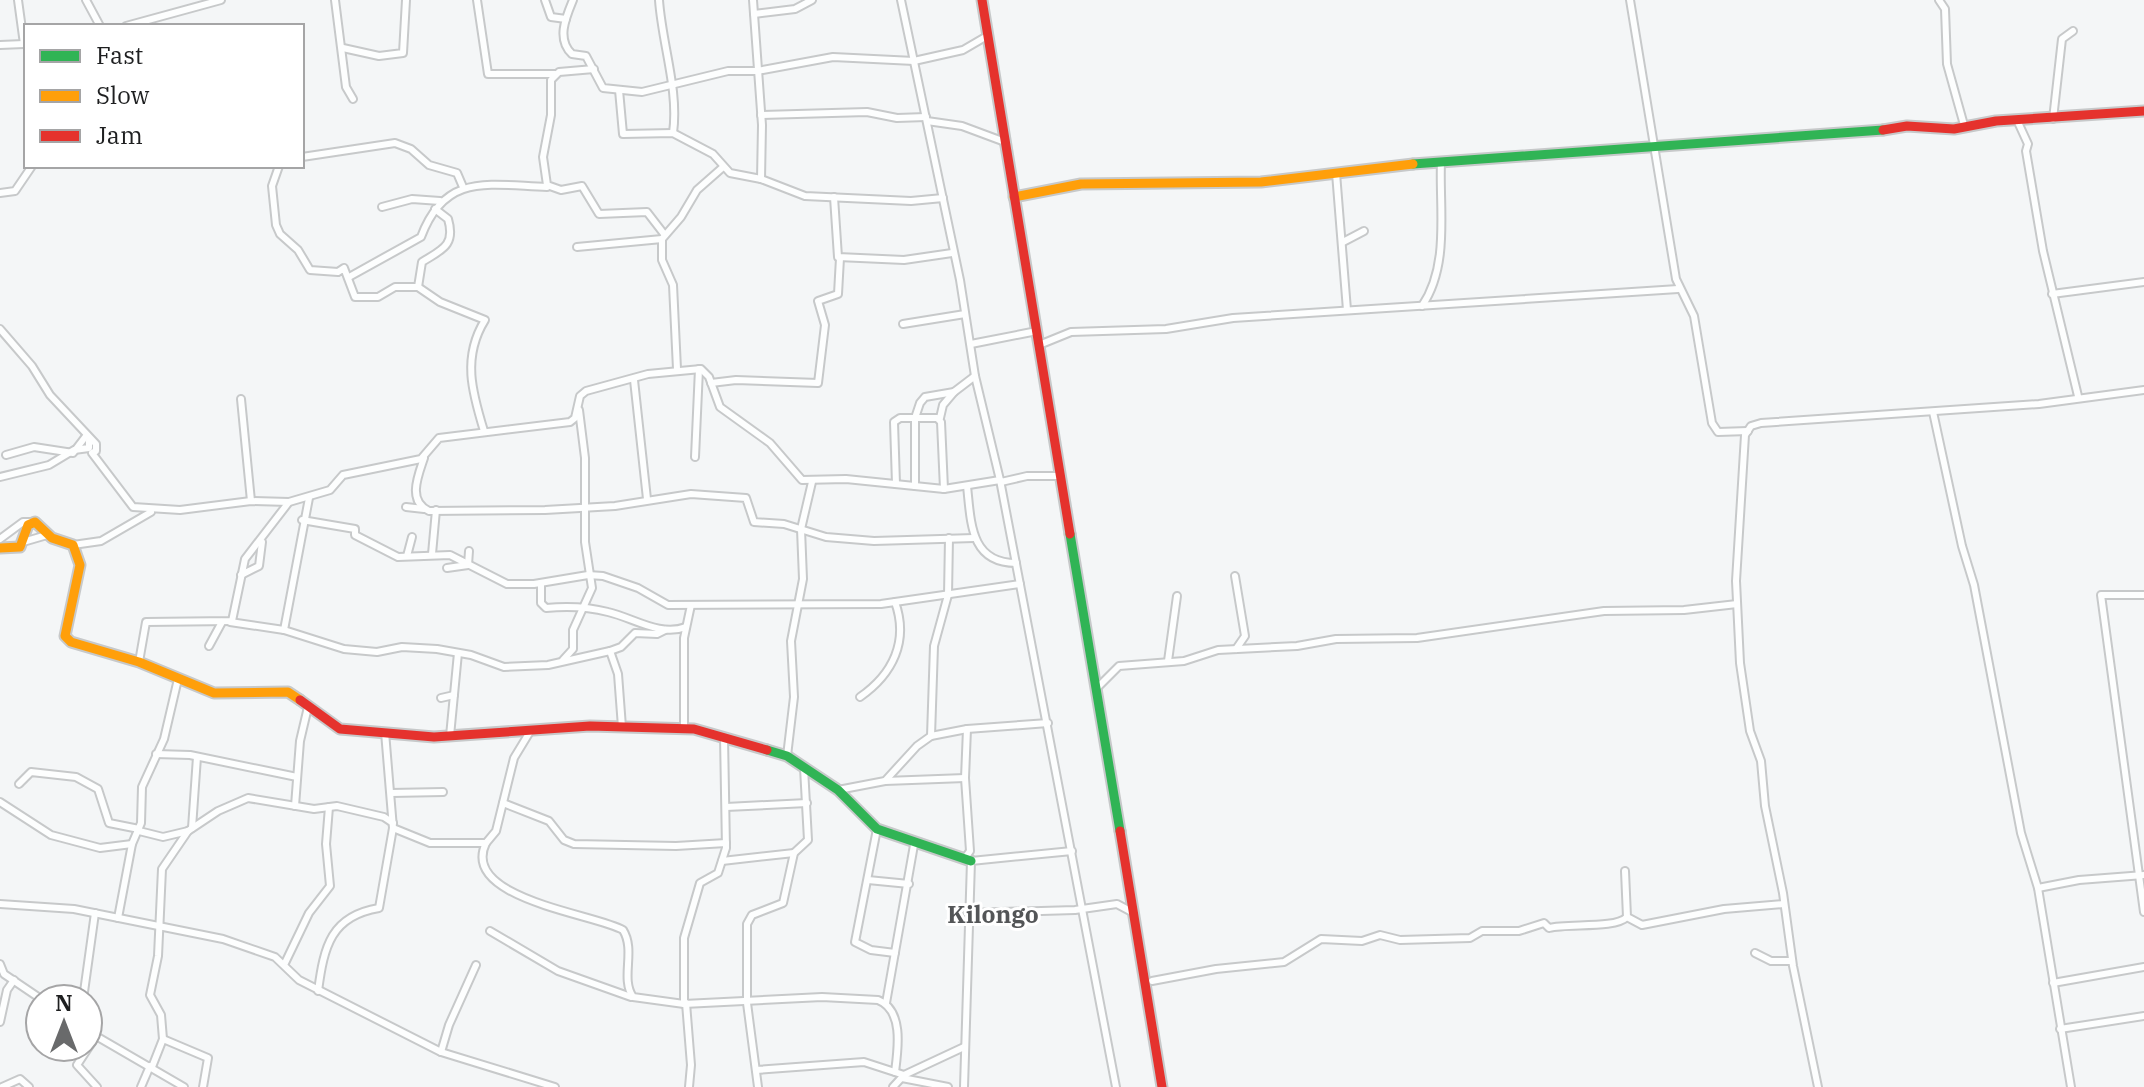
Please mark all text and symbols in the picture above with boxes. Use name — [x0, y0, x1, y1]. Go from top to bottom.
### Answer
legend — [24, 24, 304, 168]
text: Fast — [96, 39, 143, 71]
text: Slow — [96, 79, 150, 111]
text: Jam — [96, 119, 143, 151]
district label: Kilongo — [947, 898, 1039, 930]
north arrow — [24, 983, 104, 1063]
text: N — [55, 988, 73, 1017]

